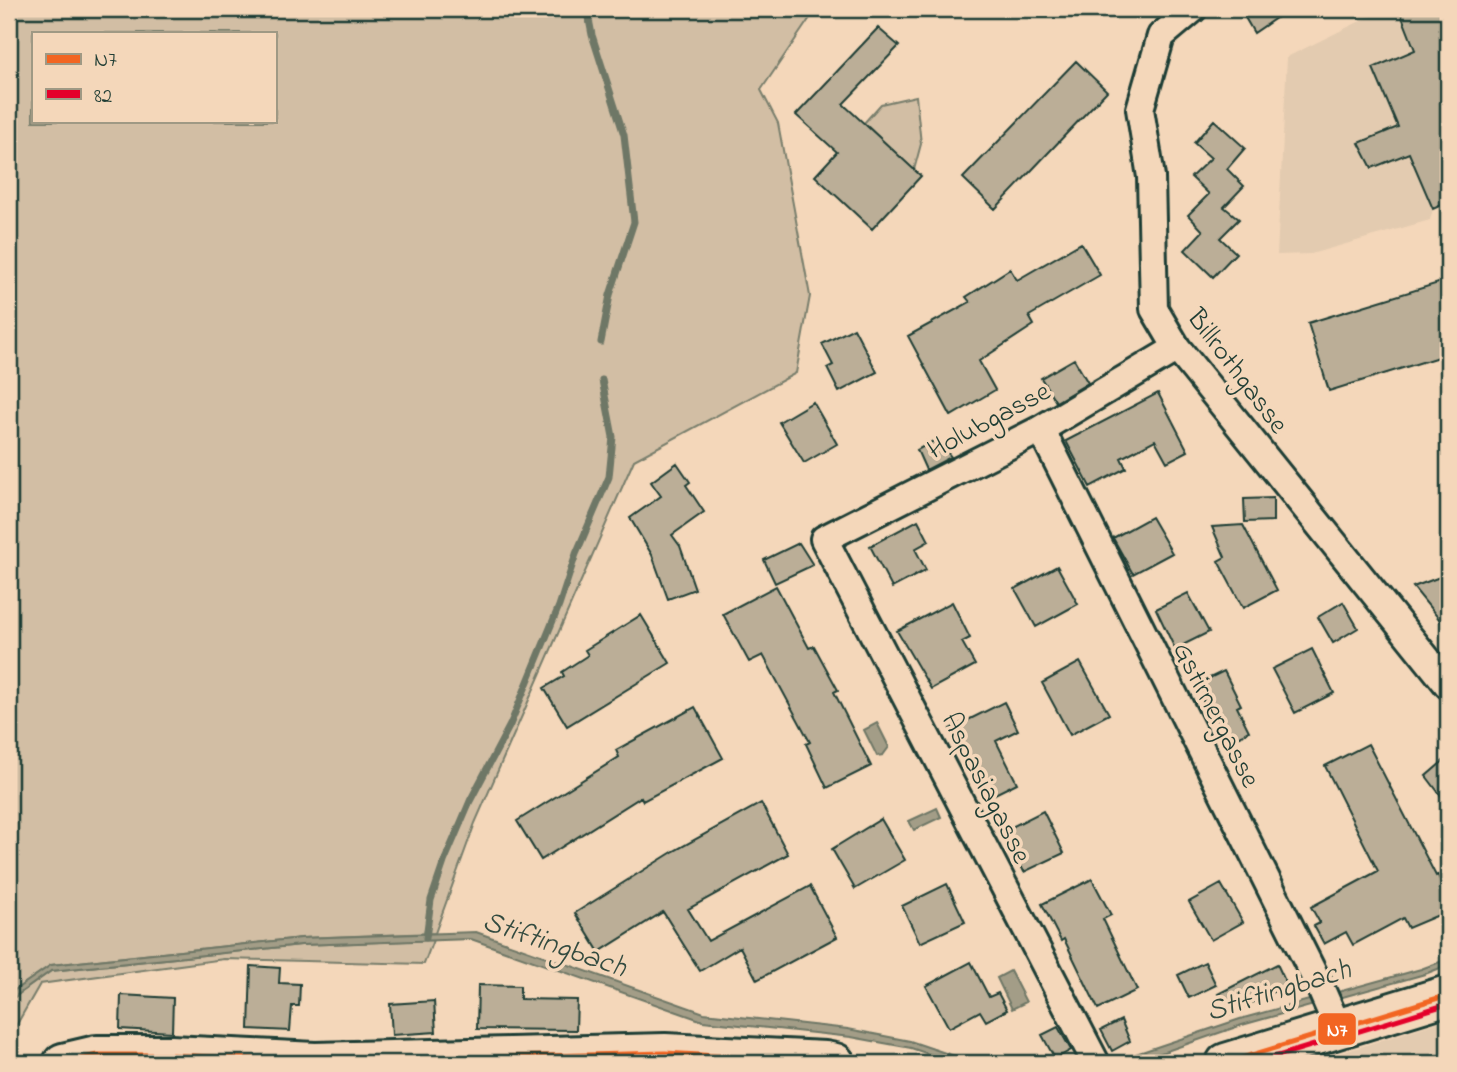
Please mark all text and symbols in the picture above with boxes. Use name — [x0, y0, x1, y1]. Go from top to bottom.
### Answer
legend — [32, 32, 276, 122]
text: N7 — [94, 46, 117, 76]
text: 82 — [94, 82, 112, 112]
street label: Billrothgasse — [1175, 300, 1297, 444]
street label: Holubgasse — [921, 372, 1059, 472]
street label: Gstirnergasse — [1161, 636, 1269, 796]
street label: Aspasiagasse — [929, 706, 1041, 872]
water label: Stiftingbach — [476, 901, 633, 991]
water label: Stiftingbach — [1201, 949, 1358, 1035]
line badge: N7 — [1317, 1012, 1357, 1046]
text: N7 — [1327, 1018, 1347, 1045]

